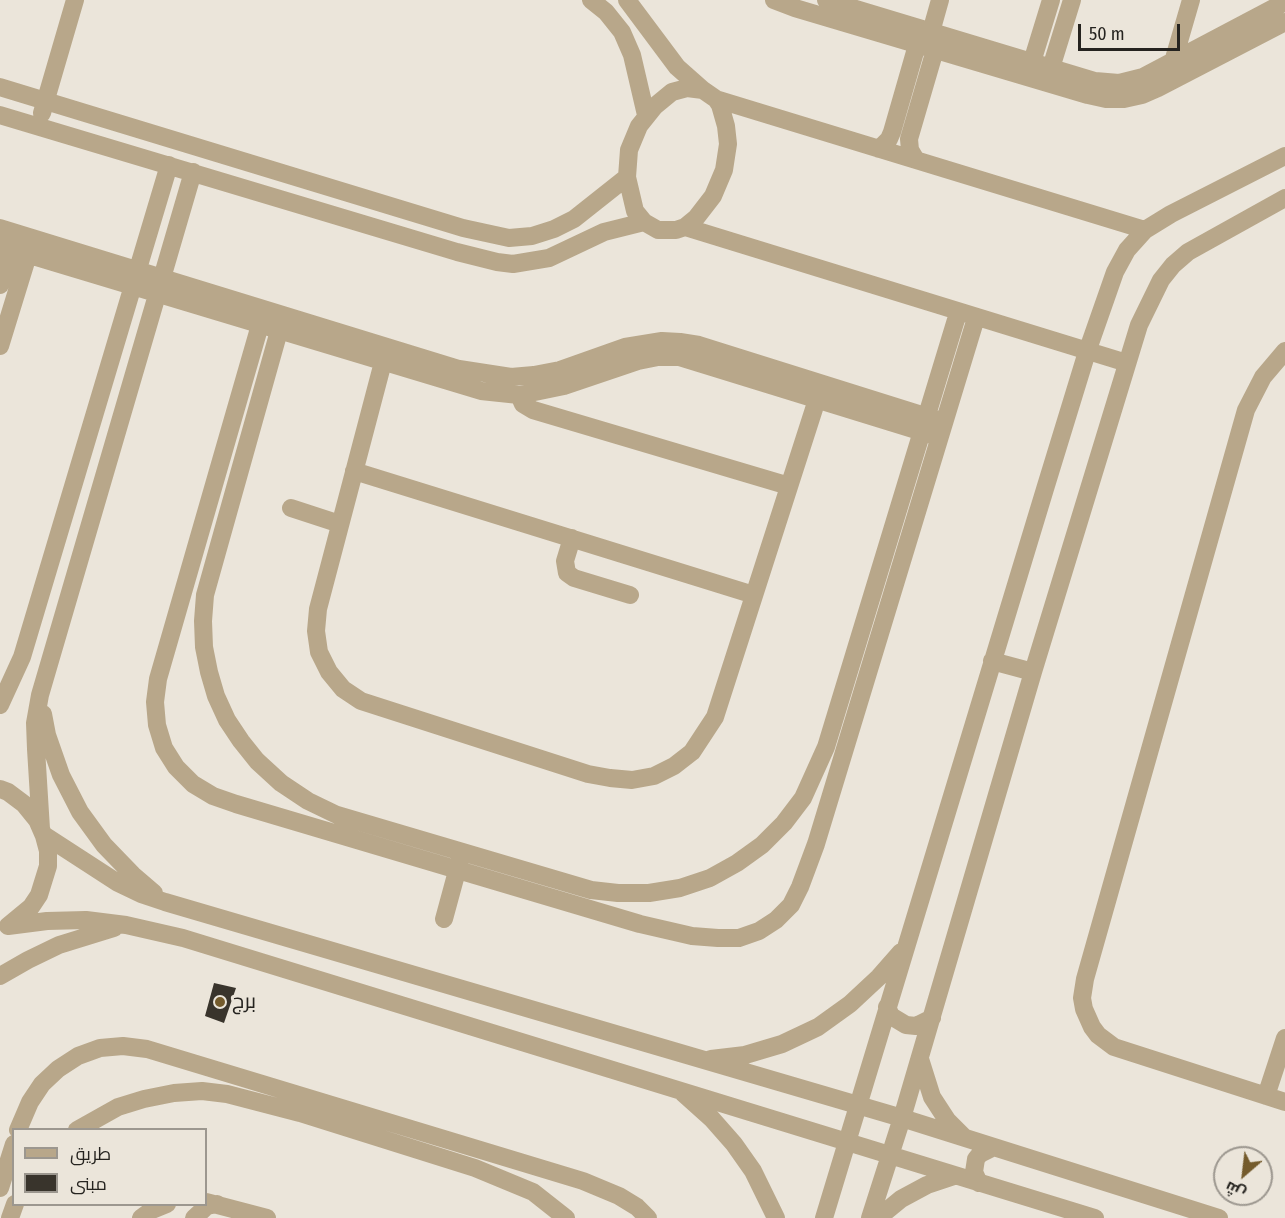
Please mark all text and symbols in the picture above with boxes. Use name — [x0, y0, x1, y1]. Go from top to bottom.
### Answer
scale bar — [1081, 12, 1183, 50]
text: 50 m — [1089, 23, 1125, 45]
place label: برج — [232, 989, 256, 1015]
marker: برج — [213, 995, 227, 1009]
legend — [12, 1128, 207, 1206]
text: طريق — [70, 1143, 111, 1165]
north arrow — [1213, 1146, 1273, 1206]
text: مبنى — [70, 1173, 107, 1195]
text: ش — [1222, 1177, 1249, 1204]

